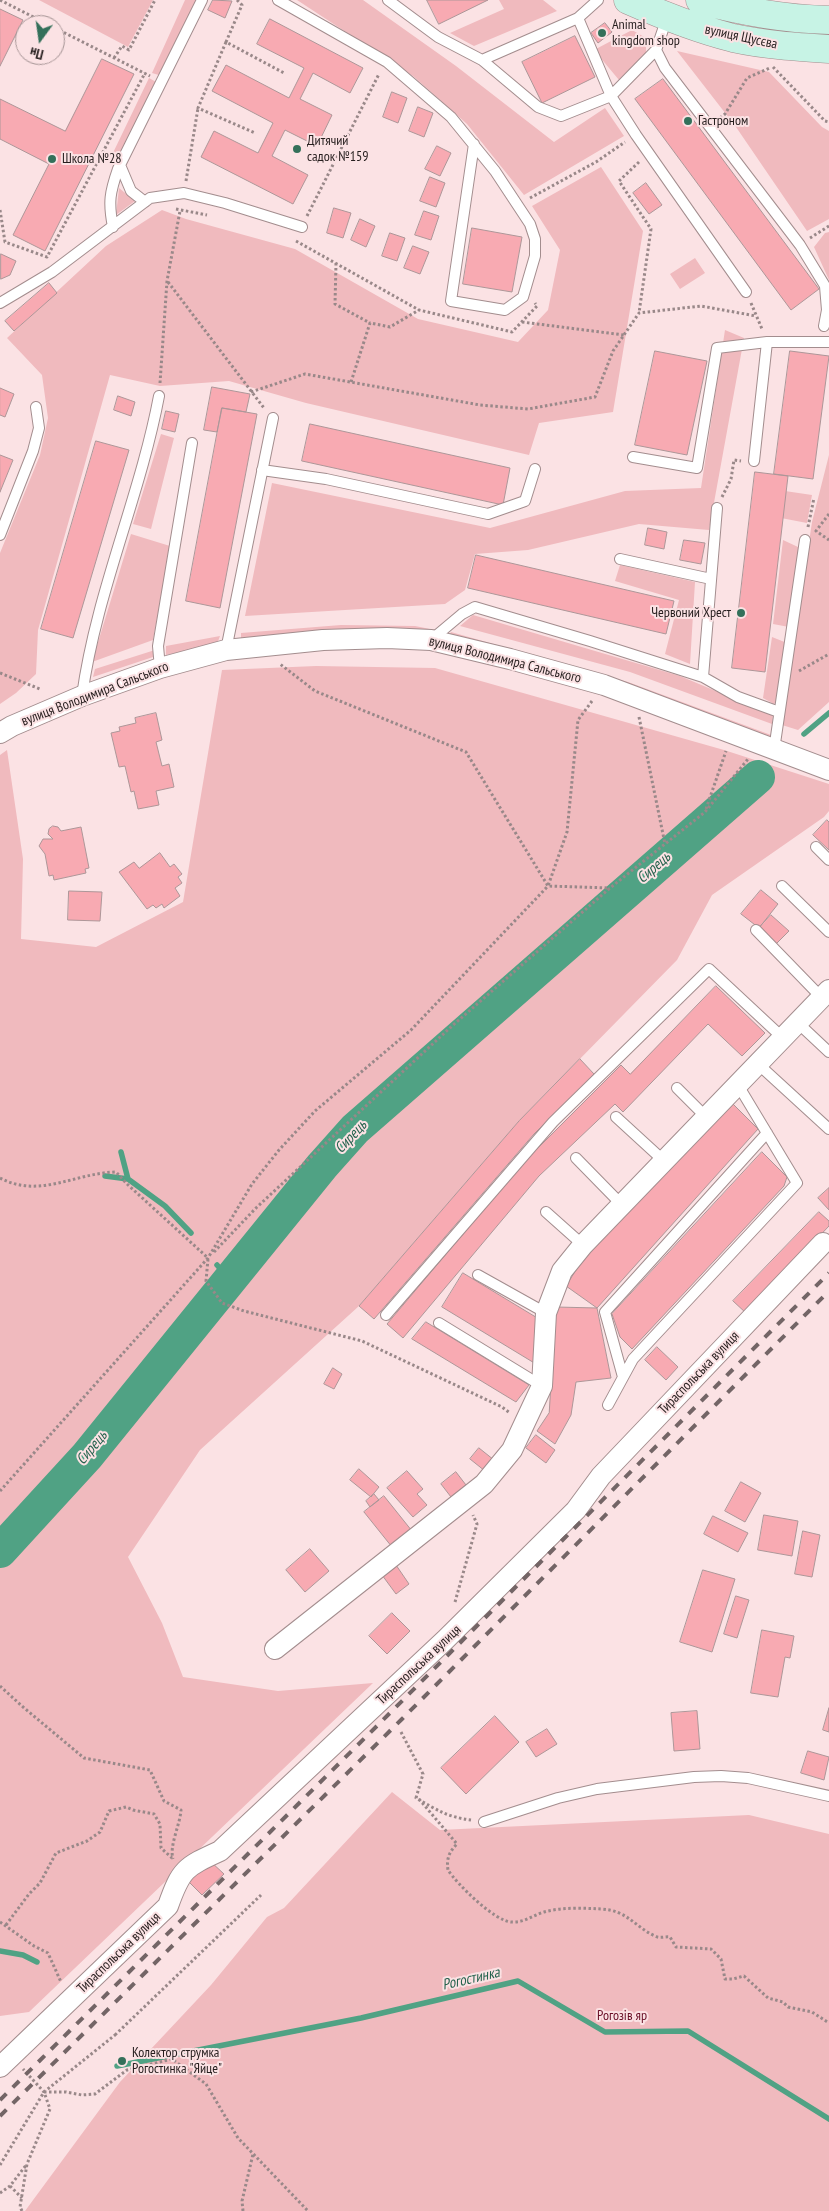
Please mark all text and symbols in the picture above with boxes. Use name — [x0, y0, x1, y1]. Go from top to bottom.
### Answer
north arrow — [15, 15, 65, 65]
place label: Animal kingdom shop — [612, 17, 680, 49]
street label: вулиця Щусєва — [703, 21, 779, 53]
marker: Animal kingdom shop — [596, 27, 608, 39]
text: Пн — [28, 43, 45, 64]
place label: Гастроном — [698, 113, 748, 129]
marker: Гастроном — [682, 115, 694, 127]
place label: Дитячий садок №159 — [307, 133, 369, 166]
marker: Дитячий садок №159 — [291, 143, 303, 155]
place label: Школа №28 — [62, 151, 122, 167]
marker: Школа №28 — [46, 153, 58, 165]
place label: Червоний Хрест — [651, 605, 731, 621]
marker: Червоний Хрест — [735, 607, 747, 619]
street label: вулиця Володимира Сальського — [427, 633, 583, 687]
street label: вулиця Володимира Сальського — [19, 658, 171, 730]
water label: Сирець — [634, 849, 674, 887]
water label: Сирець — [331, 1117, 371, 1157]
street label: Тираспольська вулиця — [655, 1328, 743, 1418]
water label: Сирець — [73, 1427, 111, 1469]
street label: Тираспольська вулиця — [373, 1622, 465, 1708]
street label: Тираспольська вулиця — [74, 1909, 164, 1997]
water label: Рогостинка — [441, 1964, 501, 1994]
park label: Рогозів яр — [597, 2008, 647, 2024]
place label: Колектор струмка Рогостинка "Яйце" — [132, 2045, 222, 2078]
marker: Колектор струмка Рогостинка "Яйце" — [116, 2055, 128, 2067]

